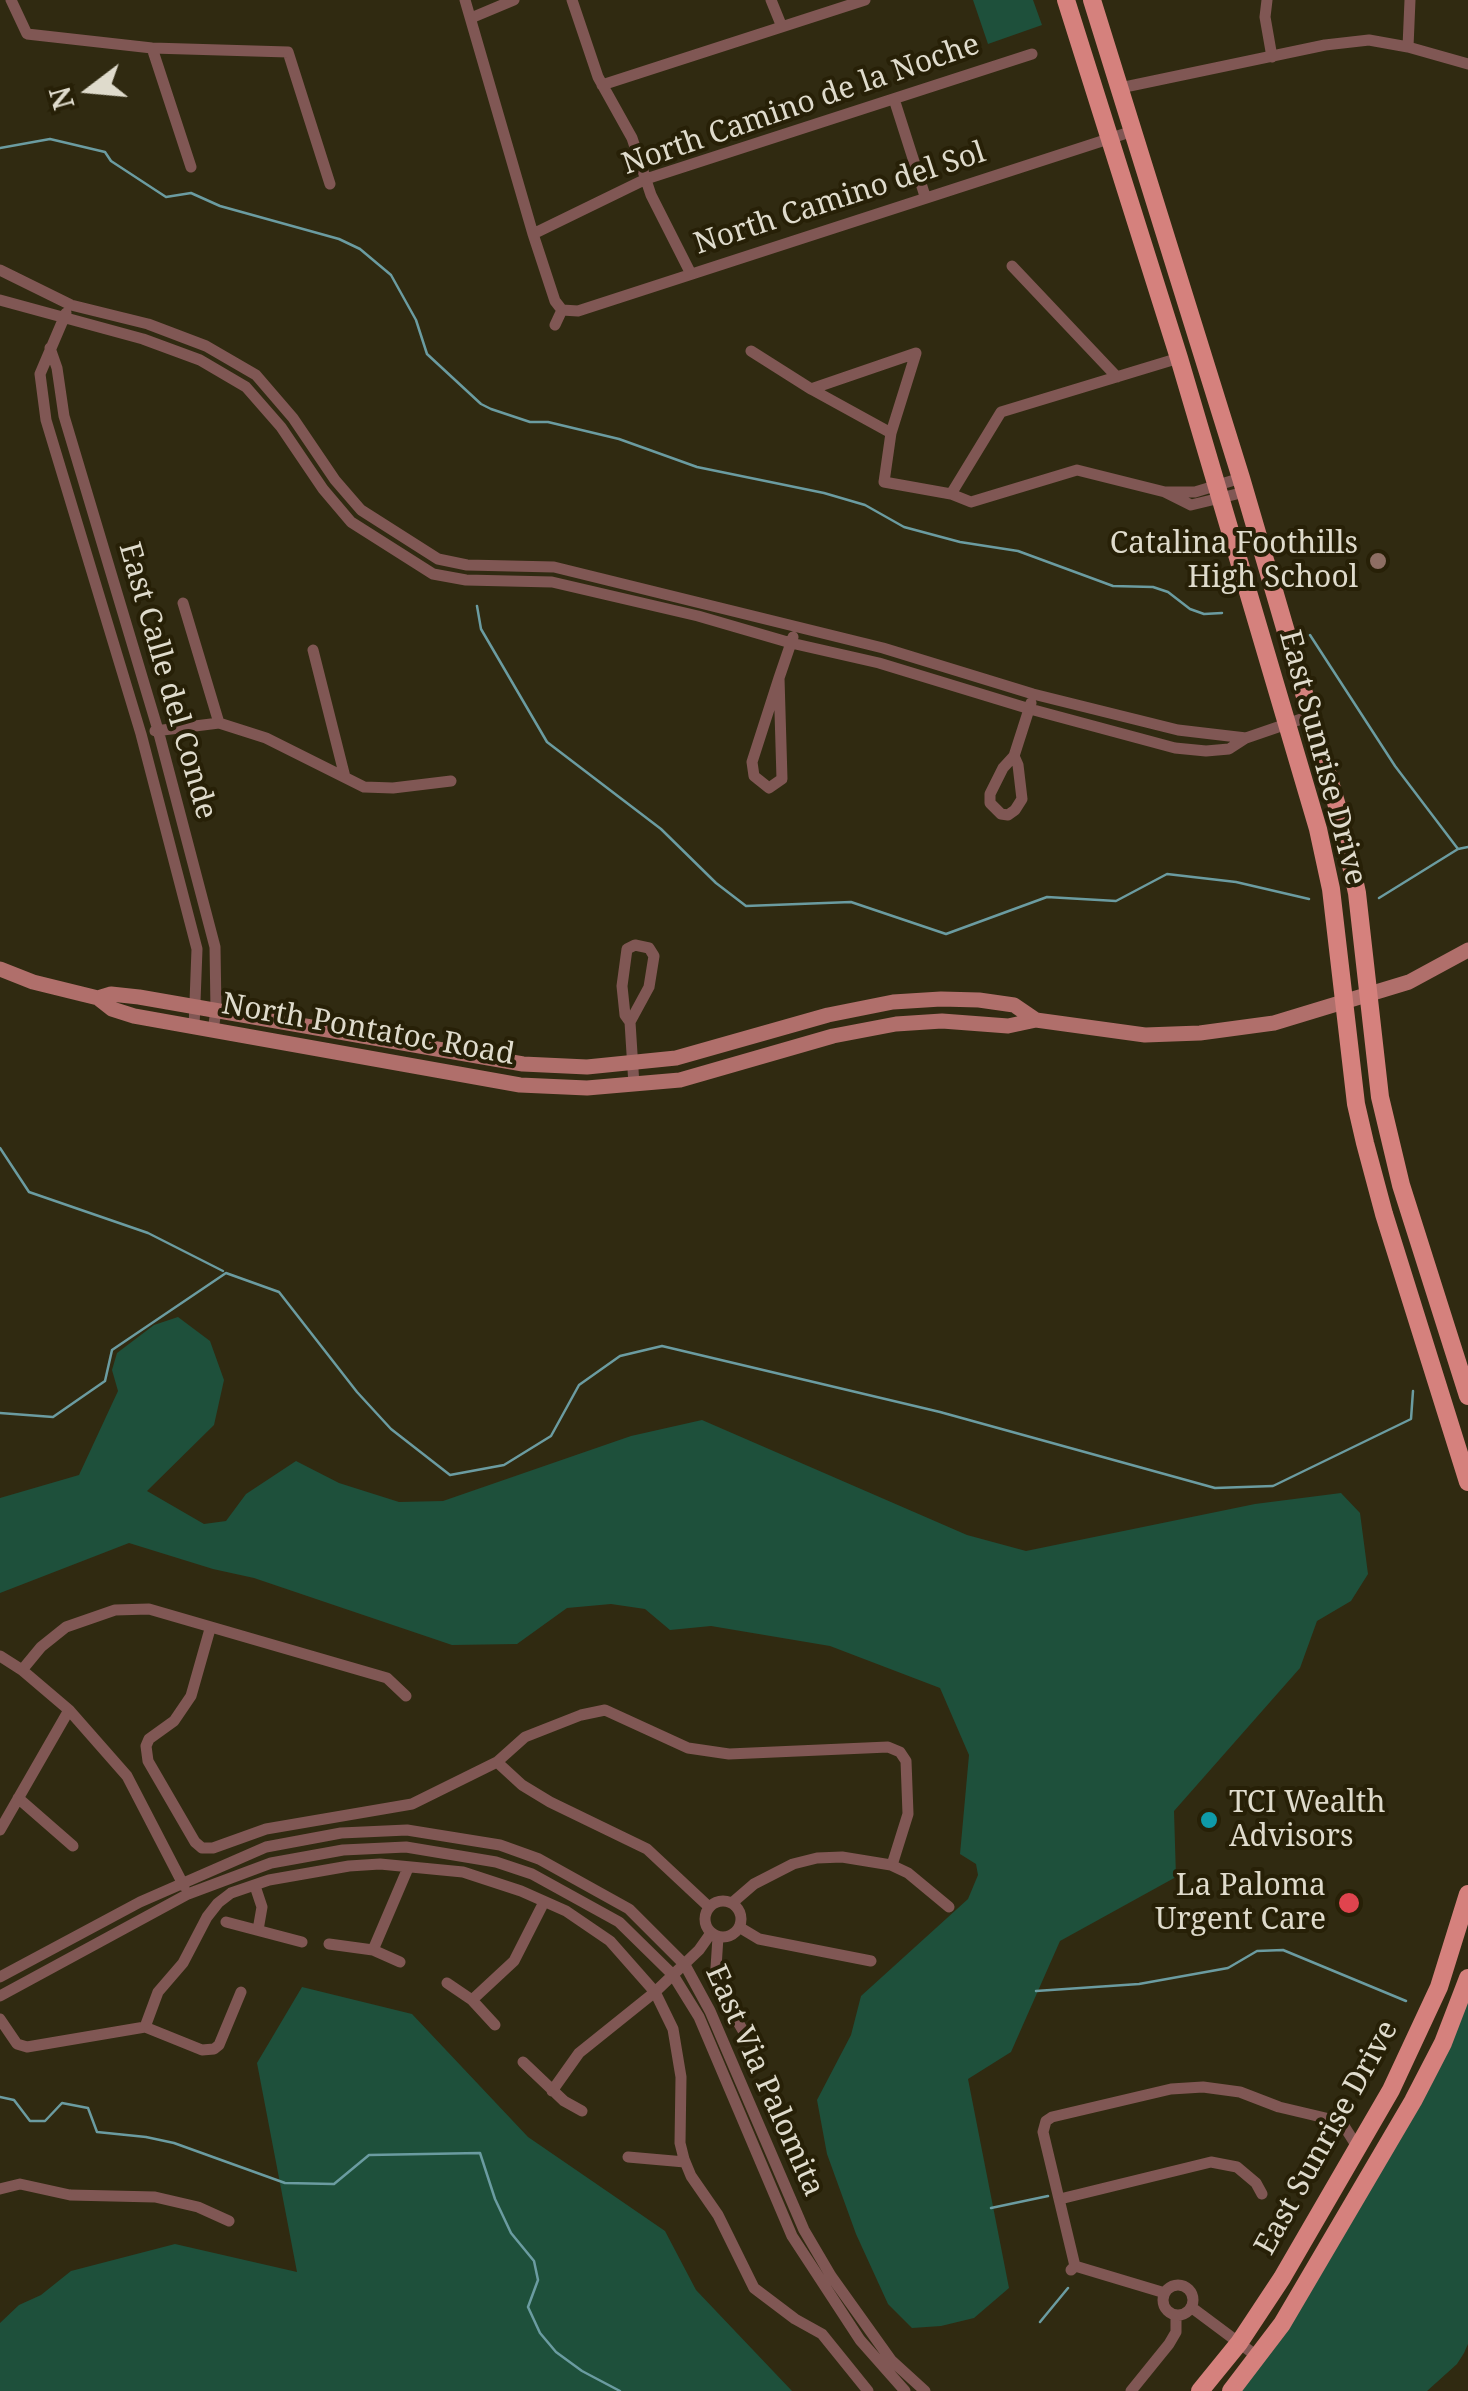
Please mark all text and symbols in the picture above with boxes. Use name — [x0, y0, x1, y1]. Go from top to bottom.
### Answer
street label: North Camino de la Noche — [617, 27, 985, 183]
north arrow — [40, 40, 140, 140]
text: N — [40, 82, 82, 114]
street label: North Camino del Sol — [690, 135, 990, 263]
place label: Catalina Foothills High School — [1110, 526, 1358, 596]
street label: East Calle del Conde — [110, 538, 224, 824]
marker: Catalina Foothills High School — [1367, 550, 1389, 572]
street label: East Sunrise Drive — [1271, 627, 1373, 889]
street label: North Pontatoc Road — [219, 987, 517, 1073]
place label: TCI Wealth Advisors — [1229, 1785, 1385, 1856]
marker: TCI Wealth Advisors — [1198, 1809, 1220, 1831]
place label: La Paloma Urgent Care — [1155, 1868, 1326, 1938]
marker: La Paloma Urgent Care — [1336, 1890, 1362, 1916]
street label: East Via Palomita — [697, 1960, 831, 2202]
street label: East Sunrise Drive — [1248, 2015, 1406, 2261]

